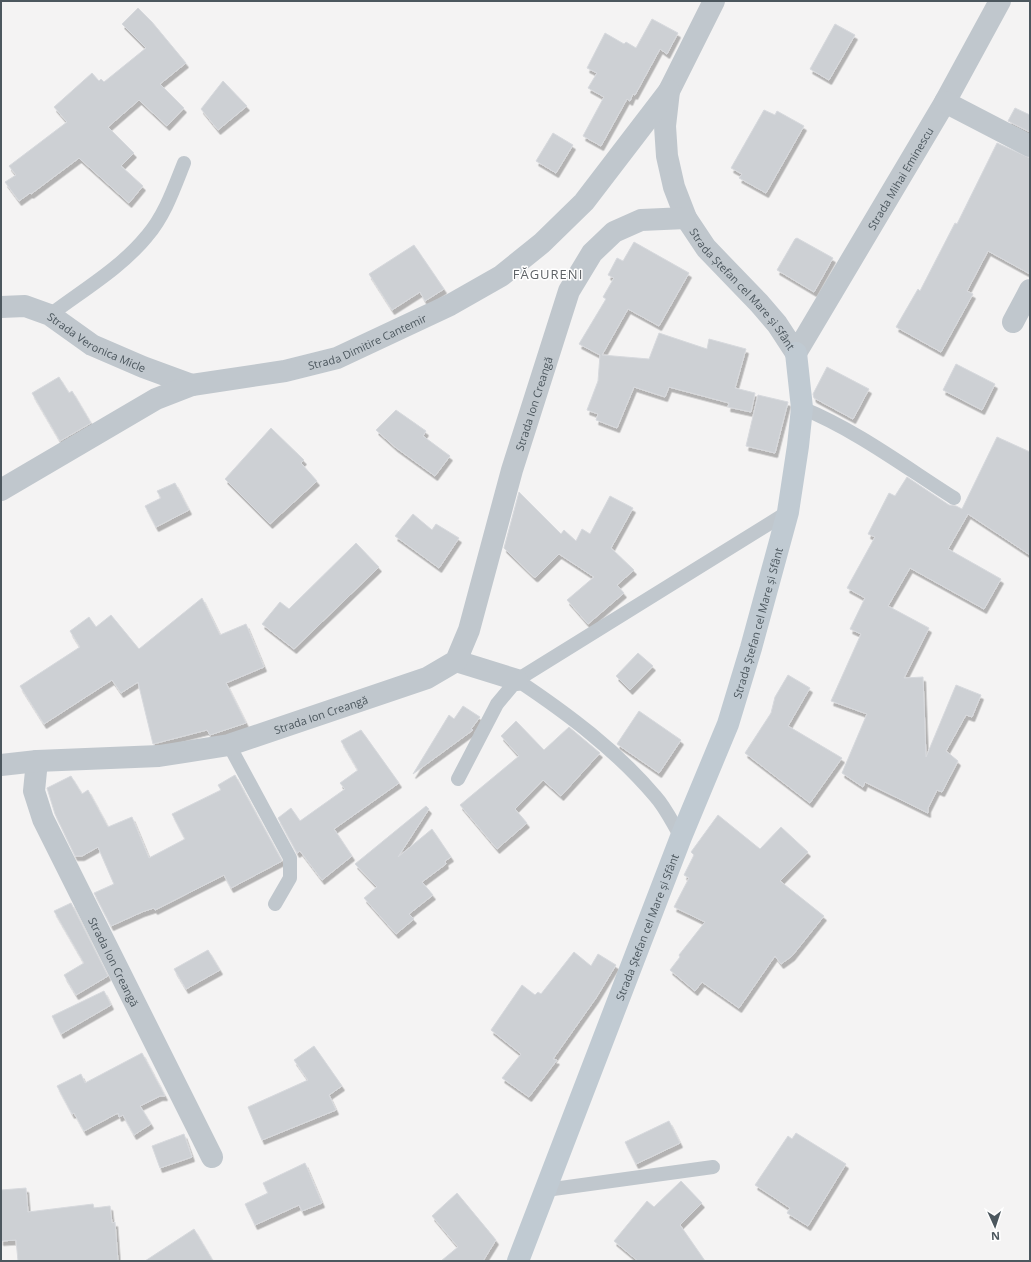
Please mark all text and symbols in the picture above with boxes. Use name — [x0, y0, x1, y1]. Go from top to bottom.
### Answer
street label: Strada Mihai Eminescu — [864, 124, 936, 232]
street label: Strada Ștefan cel Mare și Sfânt — [687, 225, 799, 352]
district label: FĂGURENI — [513, 265, 583, 283]
street label: Strada Veronica Micle — [45, 308, 148, 375]
street label: Strada Dimitire Cantemir — [306, 309, 429, 373]
street label: Strada Ion Creangă — [511, 354, 555, 452]
street label: Strada Ștefan cel Mare și Sfânt — [729, 546, 786, 700]
street label: Strada Ion Creangă — [272, 691, 370, 737]
street label: Strada Ștefan cel Mare și Sfânt — [611, 851, 681, 1002]
street label: Strada Ion Creangă — [86, 914, 143, 1009]
north arrow — [975, 1206, 1015, 1246]
text: N — [991, 1229, 1000, 1244]

